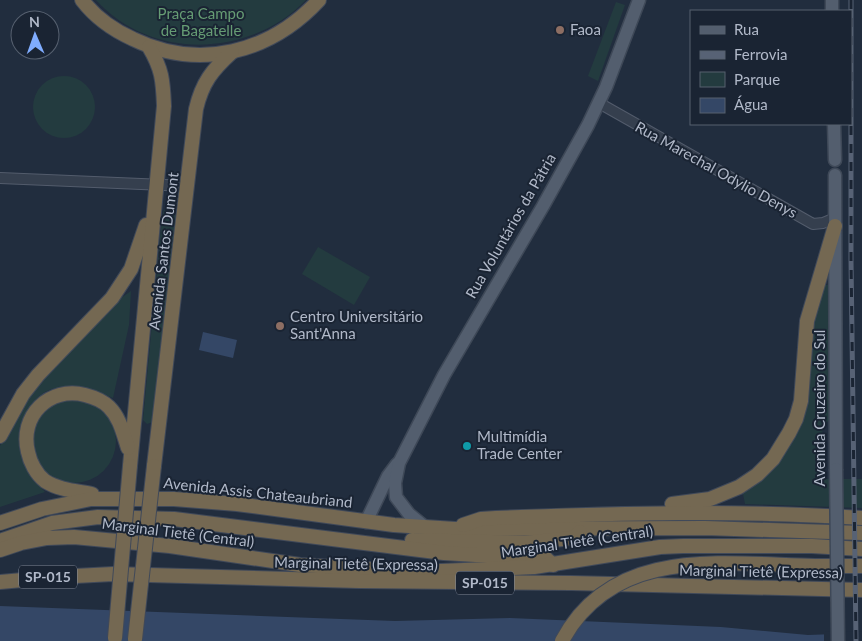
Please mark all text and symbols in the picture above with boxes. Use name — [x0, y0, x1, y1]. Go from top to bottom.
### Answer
park label: Praça Campo de Bagatelle — [158, 4, 244, 39]
north arrow — [10, 10, 60, 60]
legend — [690, 10, 852, 125]
text: N — [29, 13, 40, 30]
place label: Faoa — [570, 20, 601, 38]
text: Rua — [734, 20, 759, 38]
marker: Faoa — [554, 24, 566, 36]
text: Ferrovia — [734, 45, 787, 63]
text: Parque — [734, 70, 780, 88]
text: Água — [734, 95, 768, 113]
street label: Rua Marechal Odylio Denys — [632, 117, 801, 221]
street label: Rua Voluntários da Pátria — [461, 150, 559, 301]
street label: Avenida Santos Dumont — [144, 170, 182, 331]
place label: Centro Universitário Sant'Anna — [290, 307, 423, 342]
marker: Centro Universitário Sant'Anna — [274, 320, 286, 332]
street label: Avenida Cruzeiro do Sul — [810, 330, 828, 486]
place label: Multimídia Trade Center — [477, 427, 562, 462]
marker: Multimídia Trade Center — [461, 440, 473, 452]
street label: Avenida Assis Chateaubriand — [163, 473, 353, 511]
street label: Marginal Tietê (Central) — [101, 514, 255, 550]
street label: Marginal Tietê (Central) — [500, 521, 654, 561]
street label: Marginal Tietê (Expressa) — [274, 553, 438, 573]
street label: Marginal Tietê (Expressa) — [679, 561, 843, 581]
road number: SP-015 — [19, 566, 77, 588]
road number: SP-015 — [456, 572, 514, 594]

